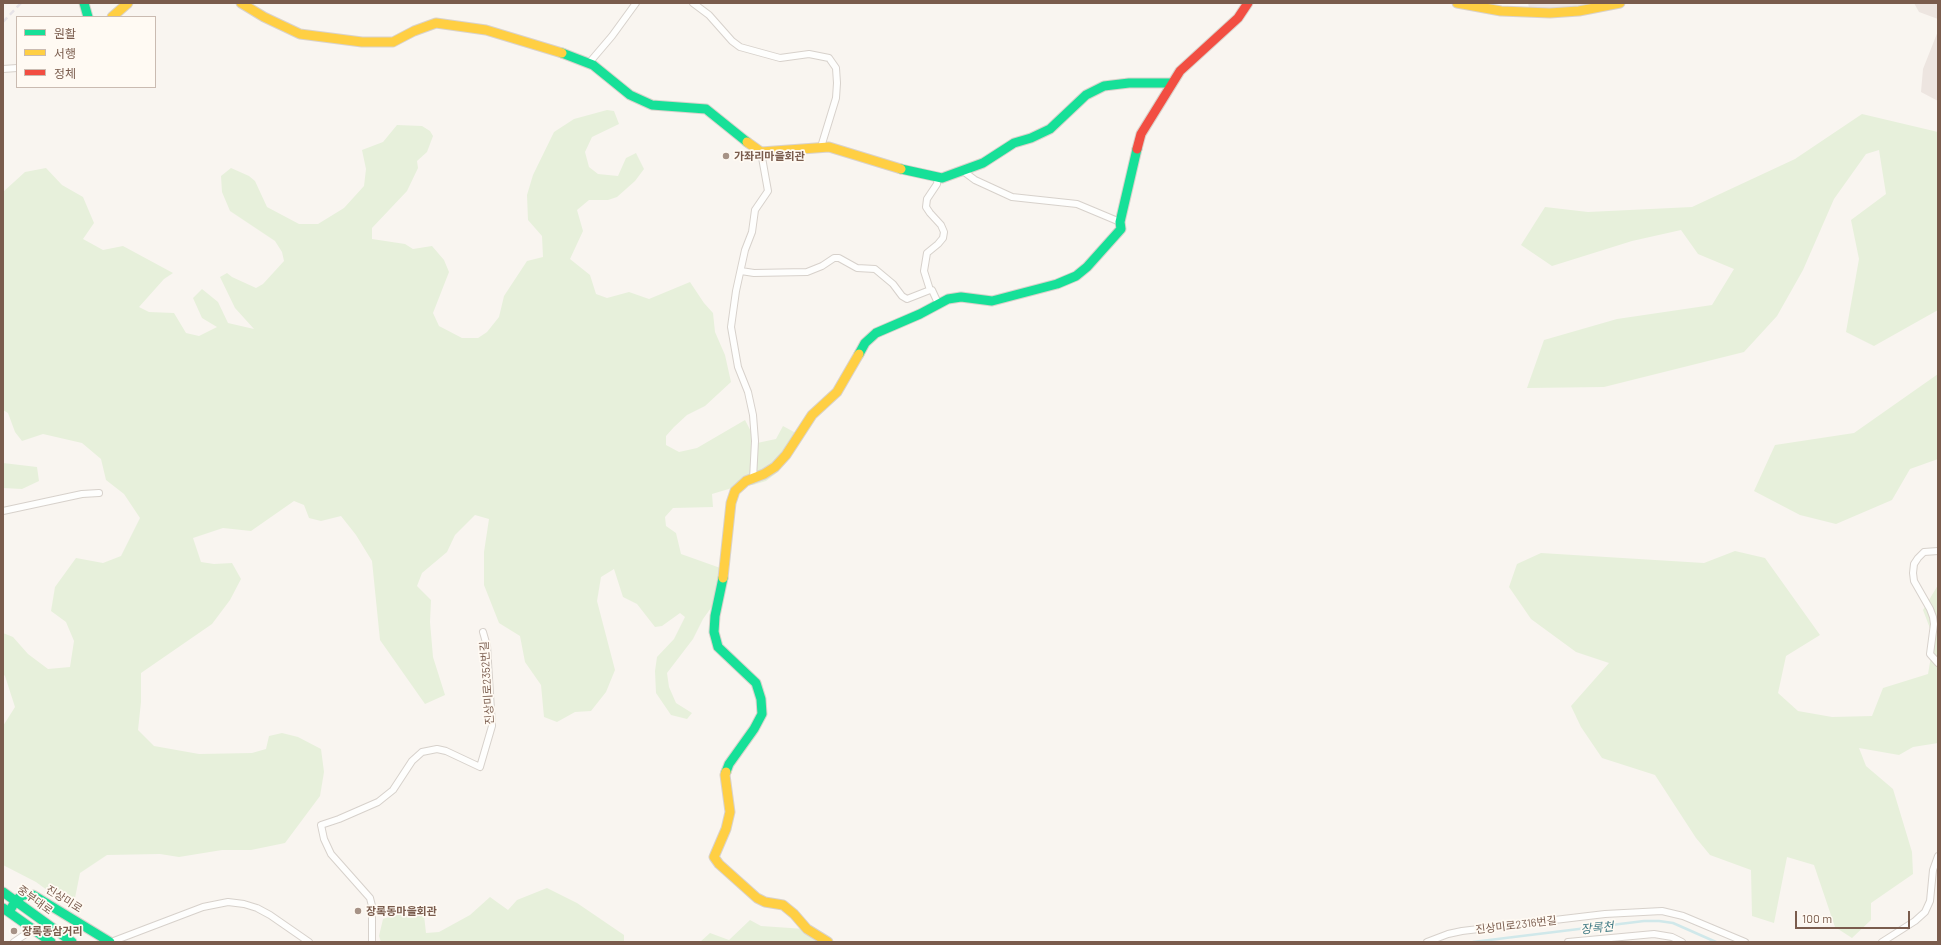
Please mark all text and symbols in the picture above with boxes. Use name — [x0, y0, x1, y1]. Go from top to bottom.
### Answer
legend — [16, 16, 156, 88]
text: 원활 — [54, 26, 76, 40]
text: 서행 — [54, 46, 76, 60]
text: 정체 — [54, 66, 76, 80]
place label: 가좌리마을회관 — [734, 149, 805, 163]
marker: 가좌리마을회관 — [721, 151, 731, 161]
street label: 진상미로2352번길 — [477, 641, 497, 725]
street label: 중부대로 — [15, 883, 55, 917]
street label: 진상미로 — [43, 883, 85, 915]
scale bar — [1797, 903, 1912, 929]
place label: 장록동마을회관 — [366, 904, 437, 918]
marker: 장록동마을회관 — [353, 906, 363, 916]
text: 100 m — [1802, 911, 1832, 925]
street label: 진상미로2316번길 — [1475, 913, 1557, 937]
water label: 장록천 — [1580, 919, 1614, 937]
place label: 장록동삼거리 — [22, 924, 83, 938]
marker: 장록동삼거리 — [9, 926, 19, 936]

